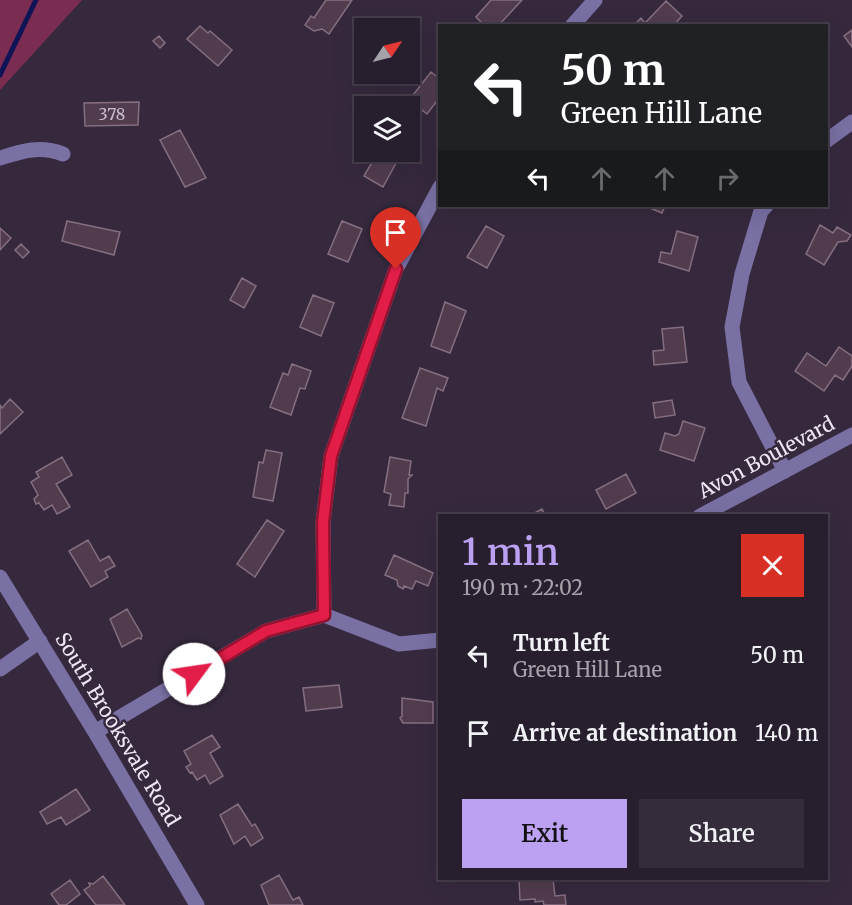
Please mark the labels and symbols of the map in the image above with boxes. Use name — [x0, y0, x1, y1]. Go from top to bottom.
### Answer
north arrow — [354, 18, 420, 84]
house number: 378 — [99, 104, 125, 124]
pin — [370, 207, 421, 269]
street label: Avon Boulevard — [693, 411, 838, 504]
street label: South Brooksvale Road — [50, 628, 186, 830]
position arrow — [162, 642, 226, 706]

